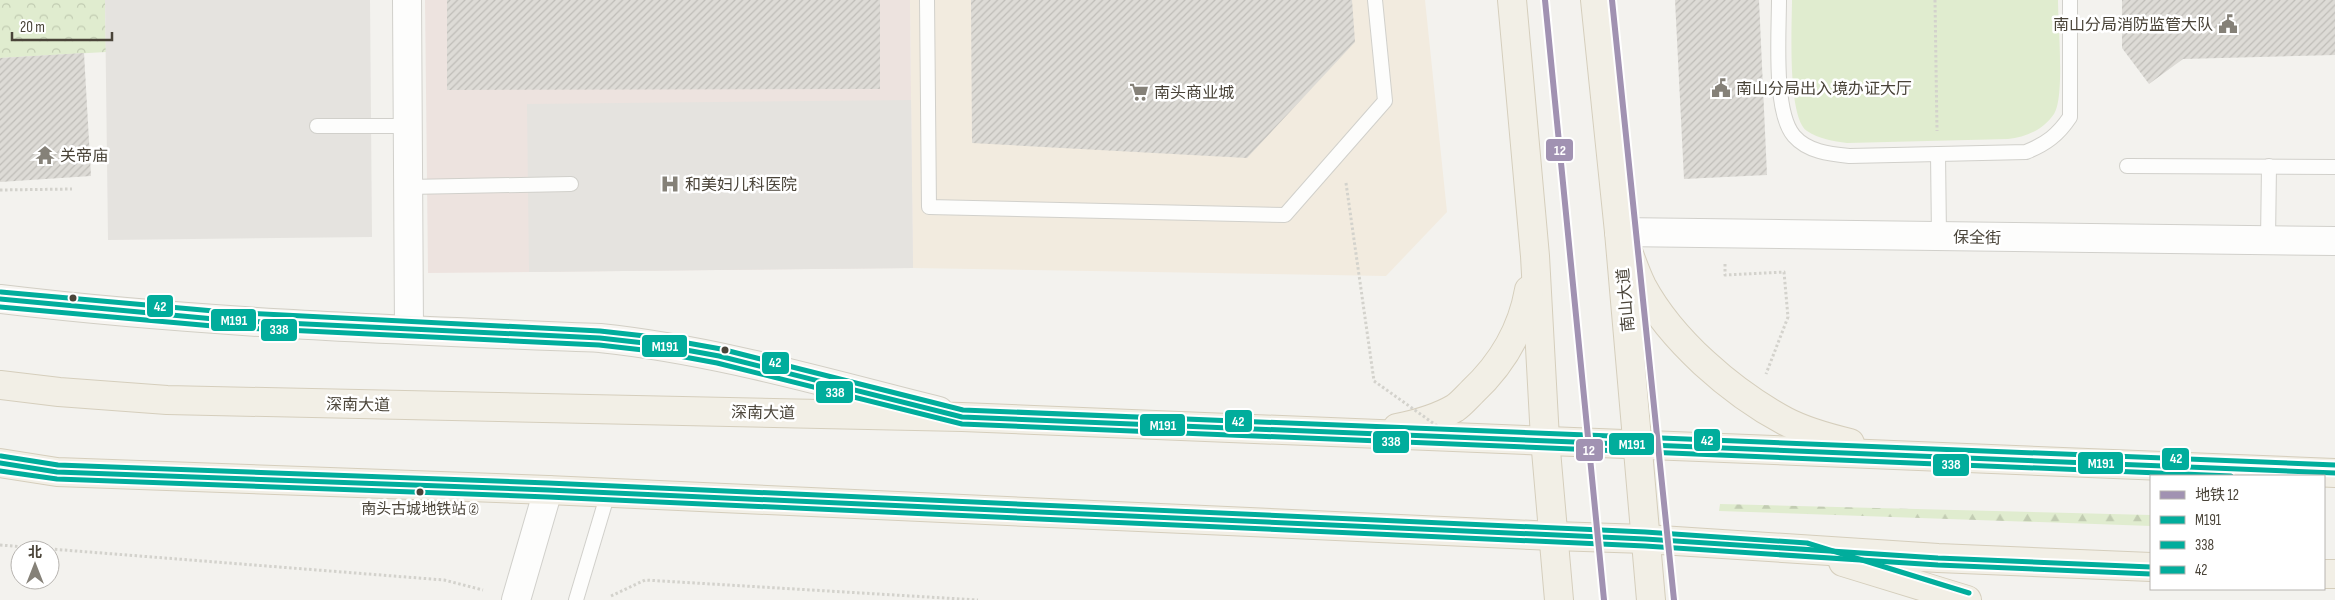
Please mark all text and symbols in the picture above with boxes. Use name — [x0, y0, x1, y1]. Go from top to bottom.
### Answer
scale bar — [12, 10, 112, 42]
public building icon: 南山分局消防监管大队 — [2217, 13, 2239, 35]
place label: 南山分局消防监管大队 — [2053, 16, 2213, 35]
text: 20 m — [20, 18, 45, 37]
public building icon: 南山分局出入境办证大厅 — [1710, 77, 1732, 99]
place label: 南山分局出入境办证大厅 — [1736, 80, 1912, 99]
supermarket icon: 南头商业城 — [1128, 81, 1150, 103]
place label: 南头商业城 — [1154, 84, 1234, 103]
line badge: 12 — [1545, 138, 1574, 162]
text: 12 — [1554, 142, 1566, 159]
temple icon: 关帝庙 — [34, 144, 56, 166]
place label: 关帝庙 — [60, 147, 108, 166]
hospital icon: 和美妇儿科医院 — [659, 173, 681, 195]
place label: 和美妇儿科医院 — [685, 176, 797, 195]
street label: 保全街 — [1953, 229, 2001, 248]
street label: 南山大道 — [1614, 267, 1639, 333]
unlabelled marker — [68, 293, 78, 303]
line badge: 42 — [146, 294, 174, 318]
text: 42 — [154, 298, 166, 315]
line badge: M191 — [210, 308, 257, 332]
text: M191 — [221, 312, 248, 329]
line badge: 338 — [260, 318, 298, 342]
text: 338 — [269, 321, 289, 338]
line badge: M191 — [641, 334, 688, 358]
text: M191 — [652, 338, 679, 355]
unlabelled marker — [720, 345, 730, 355]
line badge: 42 — [761, 351, 790, 375]
text: 42 — [769, 354, 781, 371]
line badge: 338 — [815, 380, 854, 404]
text: 338 — [825, 384, 845, 401]
street label: 深南大道 — [326, 395, 390, 416]
street label: 深南大道 — [731, 403, 795, 424]
line badge: 42 — [1224, 409, 1253, 433]
line badge: M191 — [1139, 413, 1186, 437]
text: 42 — [1232, 413, 1244, 430]
text: M191 — [1150, 417, 1177, 434]
line badge: 42 — [1693, 428, 1721, 452]
line badge: 338 — [1372, 430, 1410, 454]
line badge: M191 — [1608, 432, 1655, 456]
text: 42 — [1701, 432, 1713, 449]
text: 338 — [1381, 433, 1401, 450]
text: M191 — [1619, 436, 1646, 453]
line badge: 12 — [1575, 438, 1604, 462]
text: 12 — [1583, 442, 1595, 459]
line badge: 42 — [2161, 447, 2190, 471]
text: 42 — [2170, 450, 2182, 467]
line badge: M191 — [2077, 451, 2124, 475]
line badge: 338 — [1932, 453, 1970, 477]
text: M191 — [2088, 455, 2115, 472]
text: 338 — [1941, 456, 1961, 473]
legend — [2150, 475, 2325, 590]
text: 地铁 12 — [2195, 486, 2239, 505]
marker: 南头古城地铁站 ② — [415, 487, 425, 497]
place label: 南头古城地铁站 ② — [361, 500, 479, 519]
text: M191 — [2195, 511, 2222, 530]
text: 338 — [2195, 536, 2214, 555]
north arrow — [10, 540, 60, 590]
text: 北 — [28, 544, 42, 561]
text: 42 — [2195, 561, 2208, 580]

